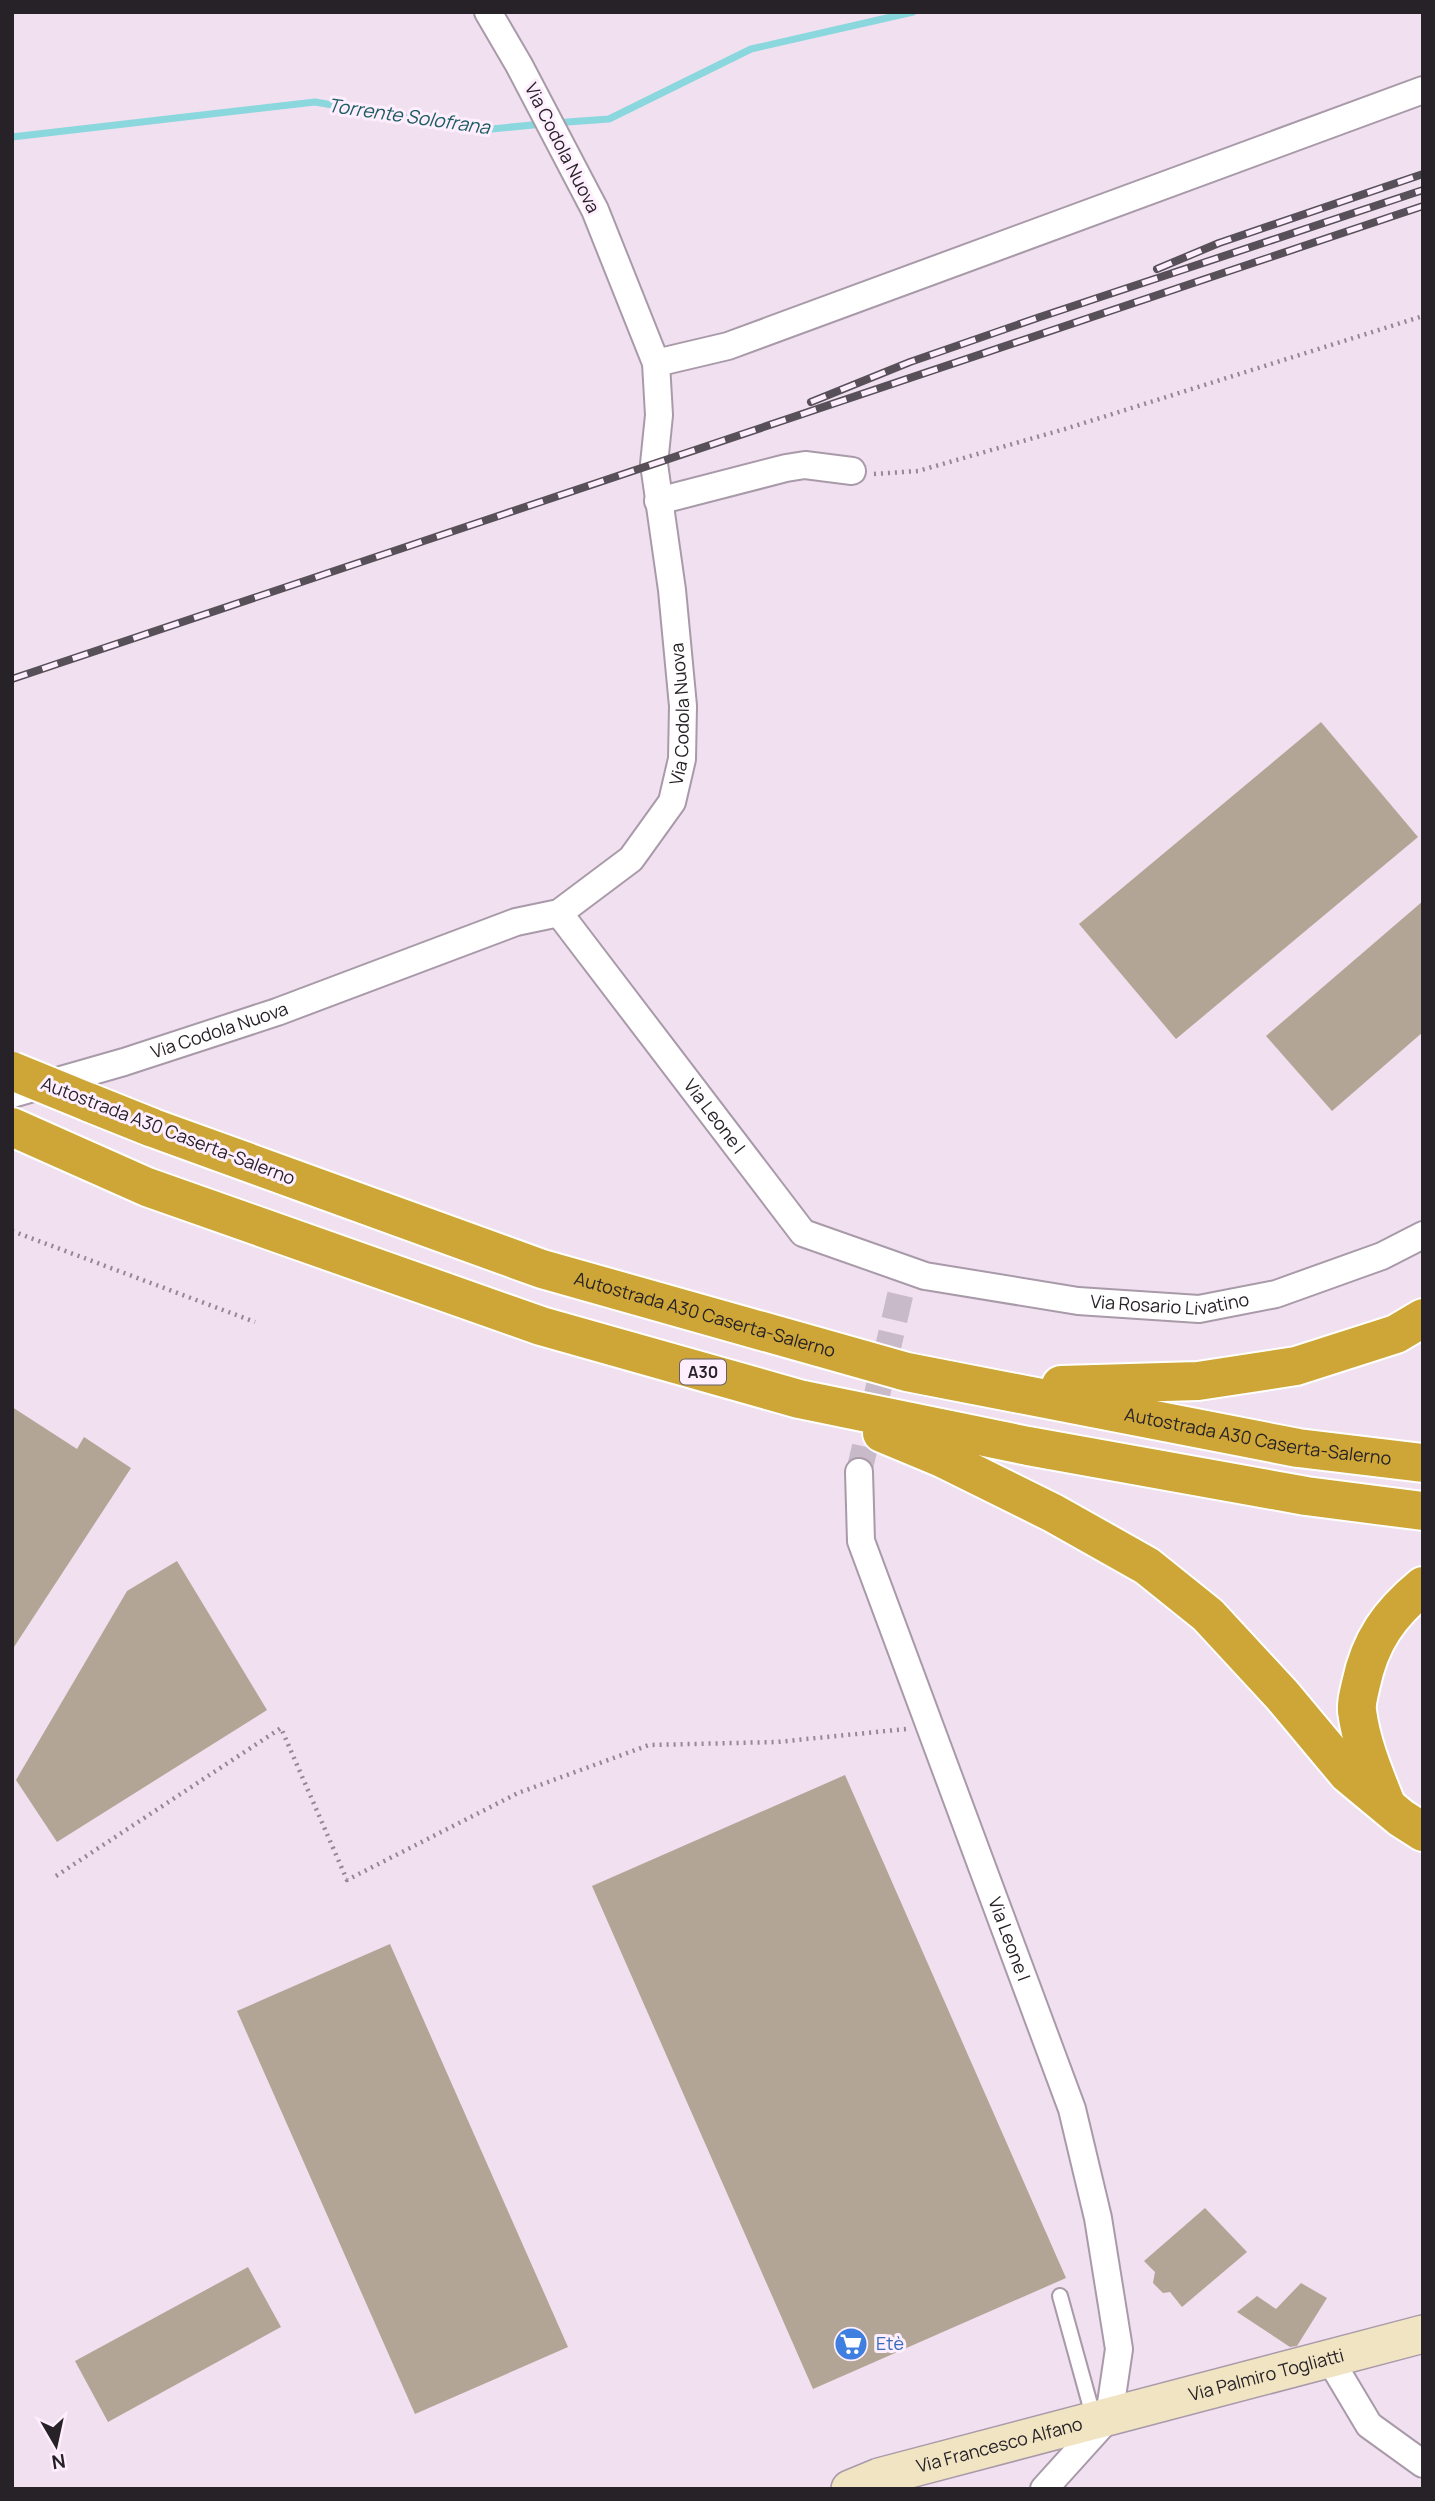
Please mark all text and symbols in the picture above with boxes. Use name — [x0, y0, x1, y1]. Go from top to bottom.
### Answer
street label: Via Codola Nuova — [520, 78, 606, 217]
water label: Torrente Solofrana — [326, 92, 493, 140]
street label: Via Codola Nuova — [663, 642, 694, 787]
street label: Via Codola Nuova — [148, 996, 291, 1063]
street label: Autostrada A30 Caserta-Salerno — [38, 1070, 299, 1190]
street label: Via Leone I — [679, 1074, 751, 1158]
street label: Autostrada A30 Caserta-Salerno — [572, 1266, 839, 1362]
street label: Via Rosario Livatino — [1090, 1287, 1251, 1320]
road number: A30 — [680, 1360, 726, 1384]
street label: Autostrada A30 Caserta-Salerno — [1123, 1402, 1393, 1470]
street label: Via Leone I — [983, 1894, 1036, 1984]
supermarket icon: Etè — [832, 2325, 870, 2363]
place label: Etè — [876, 2331, 904, 2355]
street label: Via Palmiro Togliatti — [1186, 2342, 1346, 2406]
north arrow — [21, 2410, 91, 2480]
street label: Via Francesco Alfano — [914, 2411, 1085, 2478]
text: N — [50, 2448, 67, 2476]

